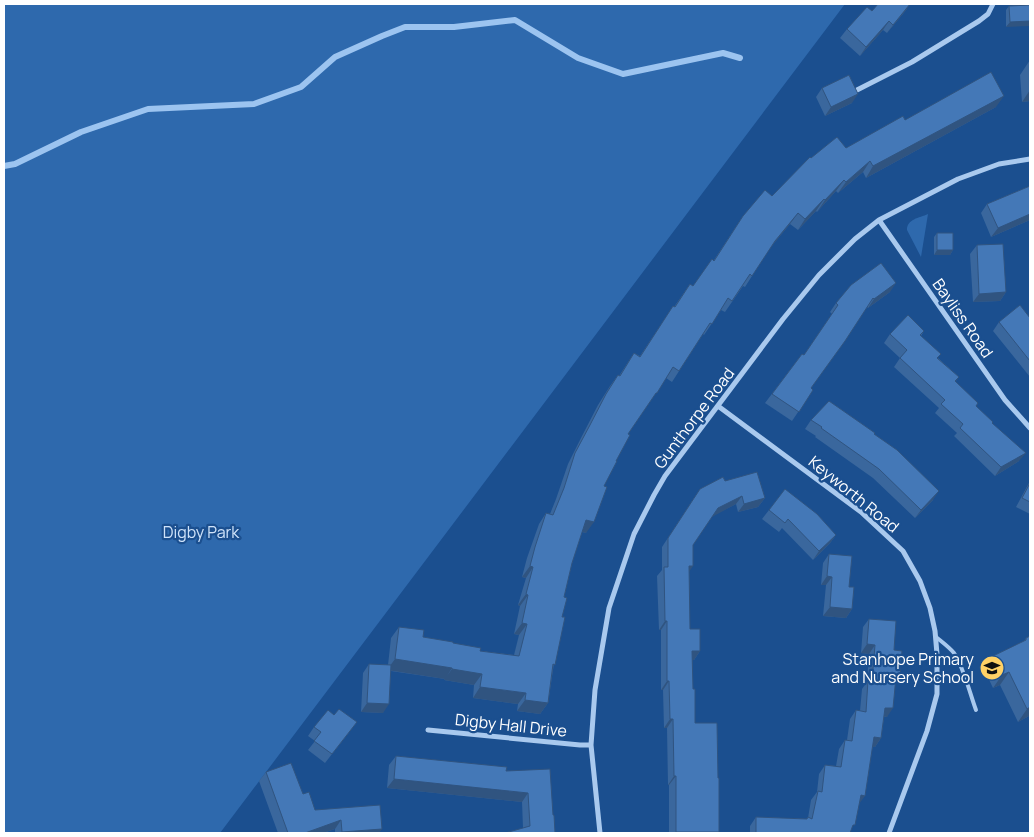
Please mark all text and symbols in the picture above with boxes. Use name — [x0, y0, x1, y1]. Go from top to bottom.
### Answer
street label: Bayliss Road — [928, 274, 998, 362]
street label: Gunthorpe Road — [649, 363, 739, 473]
street label: Keyworth Road — [804, 451, 904, 537]
park label: Digby Park — [163, 521, 240, 543]
place label: Stanhope Primary and Nursery School — [831, 648, 975, 688]
school or university icon: Stanhope Primary and Nursery School — [979, 655, 1005, 681]
street label: Digby Hall Drive — [454, 708, 568, 742]

